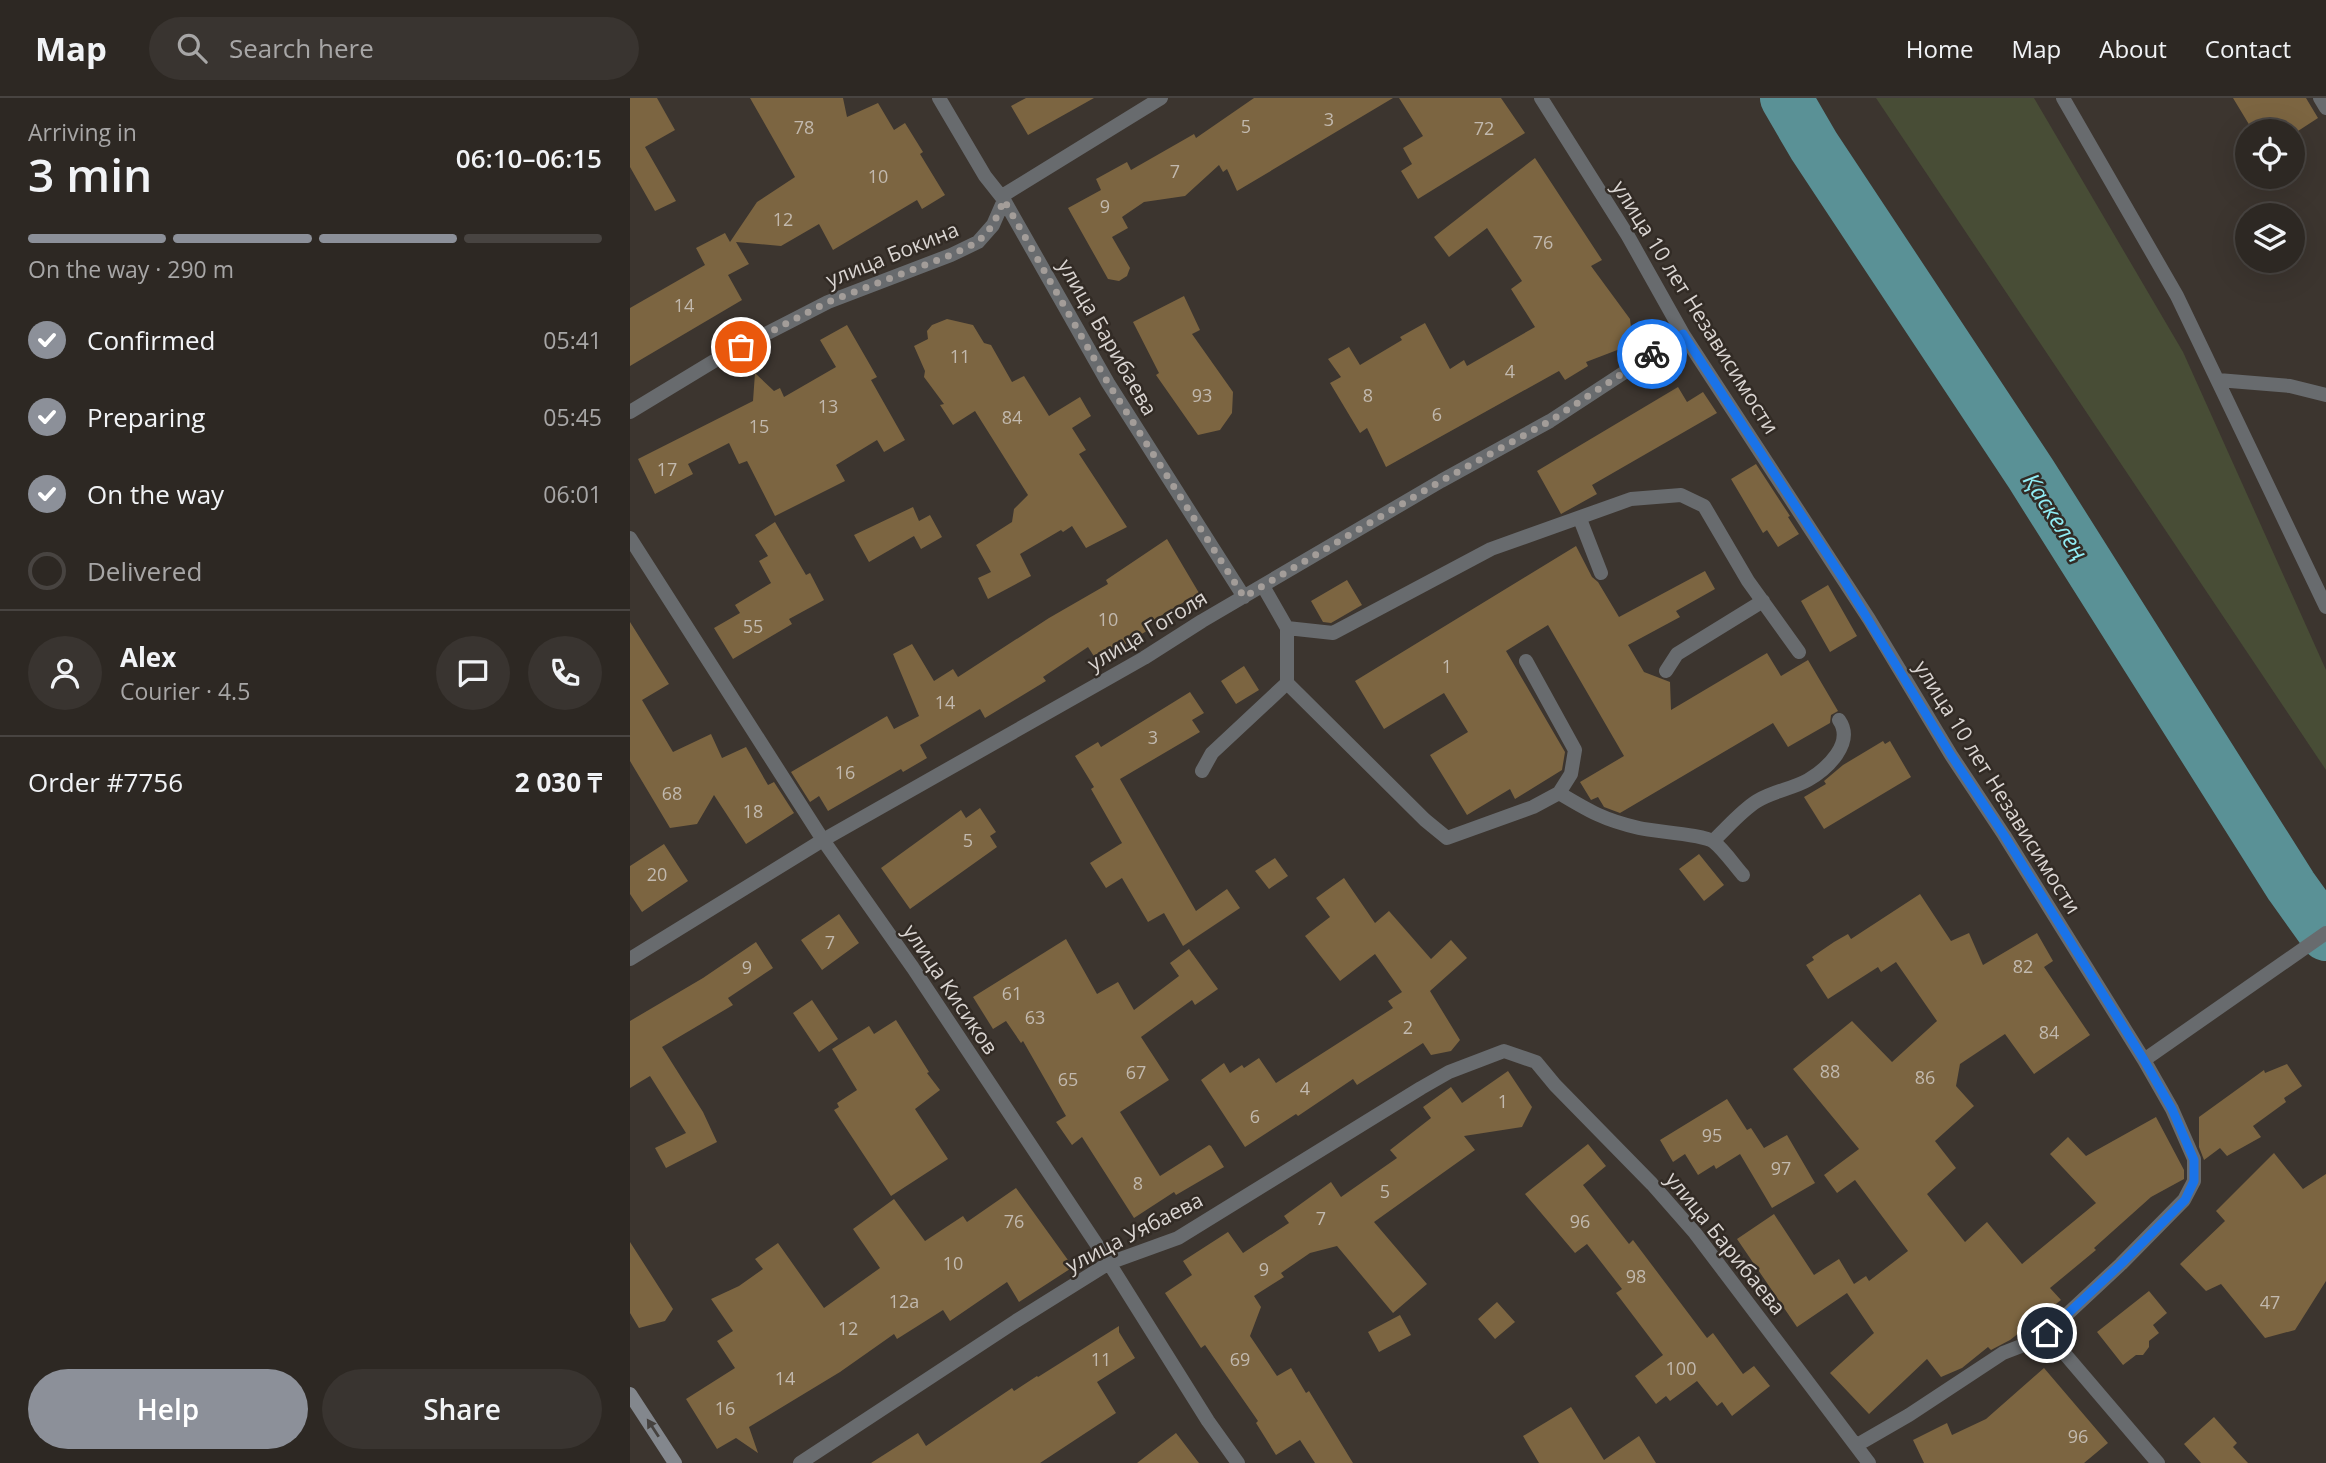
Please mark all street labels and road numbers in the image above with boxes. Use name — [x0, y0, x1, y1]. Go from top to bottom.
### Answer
street label: улица 10 лет Независимости — [1606, 175, 1786, 439]
street label: улица Бокина — [821, 215, 963, 293]
street label: улица Барибаева — [1052, 254, 1164, 420]
street label: улица Гоголя — [1082, 583, 1212, 677]
street label: улица 10 лет Независимости — [1908, 655, 2088, 919]
street label: улица Кисиков — [897, 918, 1005, 1060]
street label: улица Барибаева — [1660, 1166, 1792, 1320]
street label: улица Уябаева — [1061, 1185, 1207, 1279]

